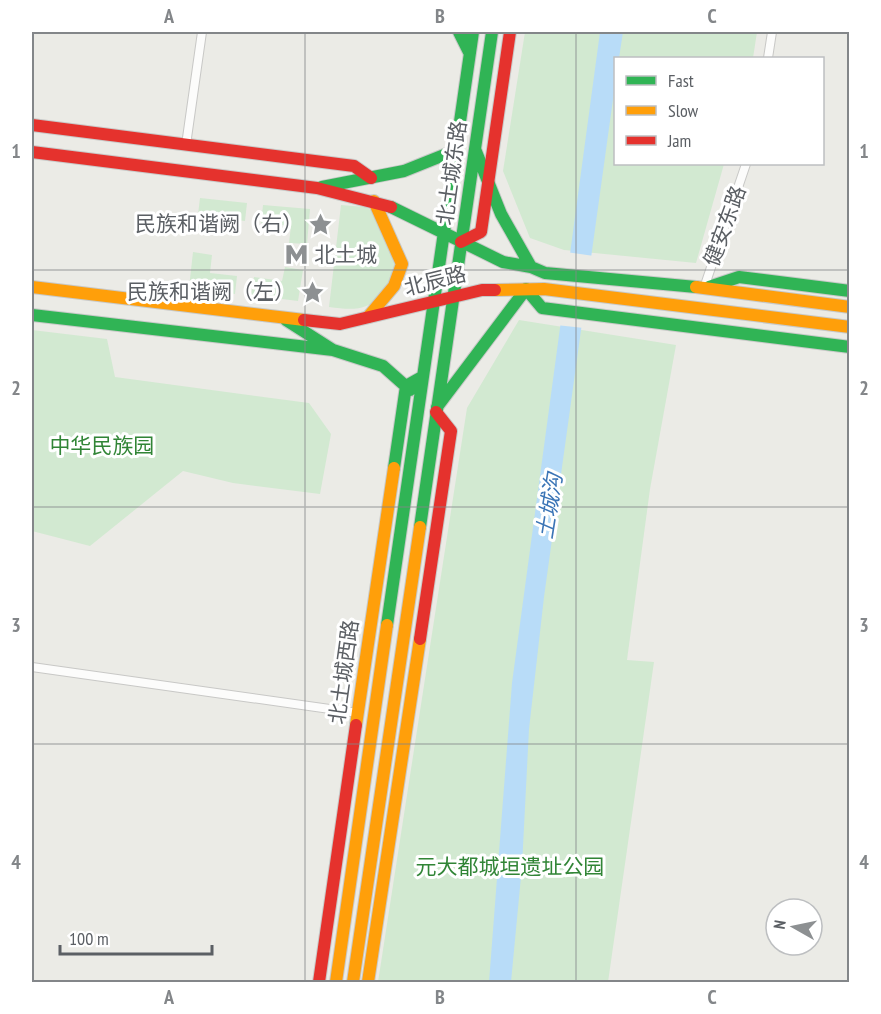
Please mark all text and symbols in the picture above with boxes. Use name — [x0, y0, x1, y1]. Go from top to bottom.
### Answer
text: A — [163, 3, 175, 29]
text: B — [435, 3, 445, 29]
text: C — [707, 3, 717, 29]
legend — [614, 57, 824, 165]
text: Fast — [668, 69, 694, 92]
text: Slow — [668, 99, 699, 122]
street label: 北土城东路 — [431, 119, 472, 227]
text: Jam — [667, 129, 691, 152]
text: 1 — [11, 138, 21, 164]
text: 1 — [859, 138, 869, 164]
street label: 健安东路 — [697, 182, 752, 270]
place label: 民族和谐阙（右） — [135, 210, 303, 237]
place icon: 民族和谐阙（右） — [308, 211, 334, 237]
place label: 北土城 — [314, 241, 377, 268]
metro station icon: 北土城 — [283, 242, 309, 268]
street label: 北辰路 — [401, 260, 469, 301]
place label: 民族和谐阙（左） — [127, 278, 295, 305]
place icon: 民族和谐阙（左） — [300, 279, 326, 305]
text: 2 — [11, 375, 21, 401]
text: 2 — [859, 375, 869, 401]
park label: 中华民族园 — [50, 432, 155, 459]
water label: 土城沟 — [530, 469, 568, 541]
text: 3 — [11, 612, 21, 638]
text: 3 — [859, 612, 869, 638]
street label: 北土城西路 — [323, 618, 364, 726]
text: 4 — [11, 849, 21, 875]
text: 4 — [859, 849, 869, 875]
park label: 元大都城垣遗址公园 — [416, 853, 605, 880]
north arrow — [764, 897, 824, 957]
scale bar — [60, 918, 212, 956]
text: N — [769, 919, 790, 930]
text: 100 m — [69, 927, 109, 950]
text: A — [163, 984, 175, 1010]
text: B — [435, 984, 445, 1010]
text: C — [707, 984, 717, 1010]

